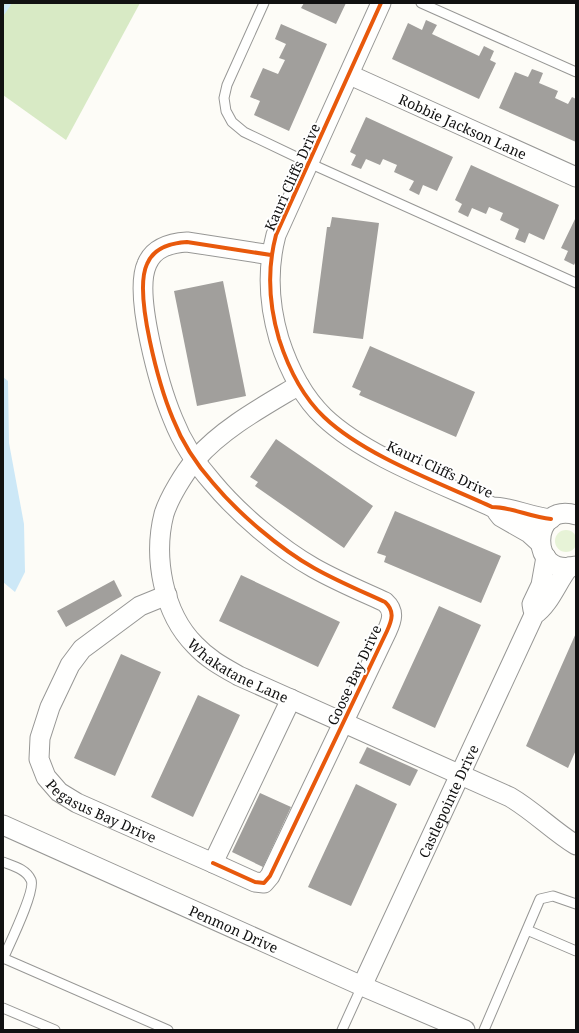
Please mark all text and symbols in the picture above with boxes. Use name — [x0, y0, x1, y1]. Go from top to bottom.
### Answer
street label: Robbie Jackson Lane — [396, 89, 530, 163]
street label: Kauri Cliffs Drive — [260, 120, 324, 234]
street label: Kauri Cliffs Drive — [384, 436, 496, 502]
street label: Goose Bay Drive — [322, 622, 386, 728]
street label: Whakatane Lane — [184, 634, 292, 706]
street label: Castlepointe Drive — [413, 741, 482, 861]
street label: Pegasus Bay Drive — [42, 775, 160, 846]
street label: Penmon Drive — [186, 900, 281, 957]

